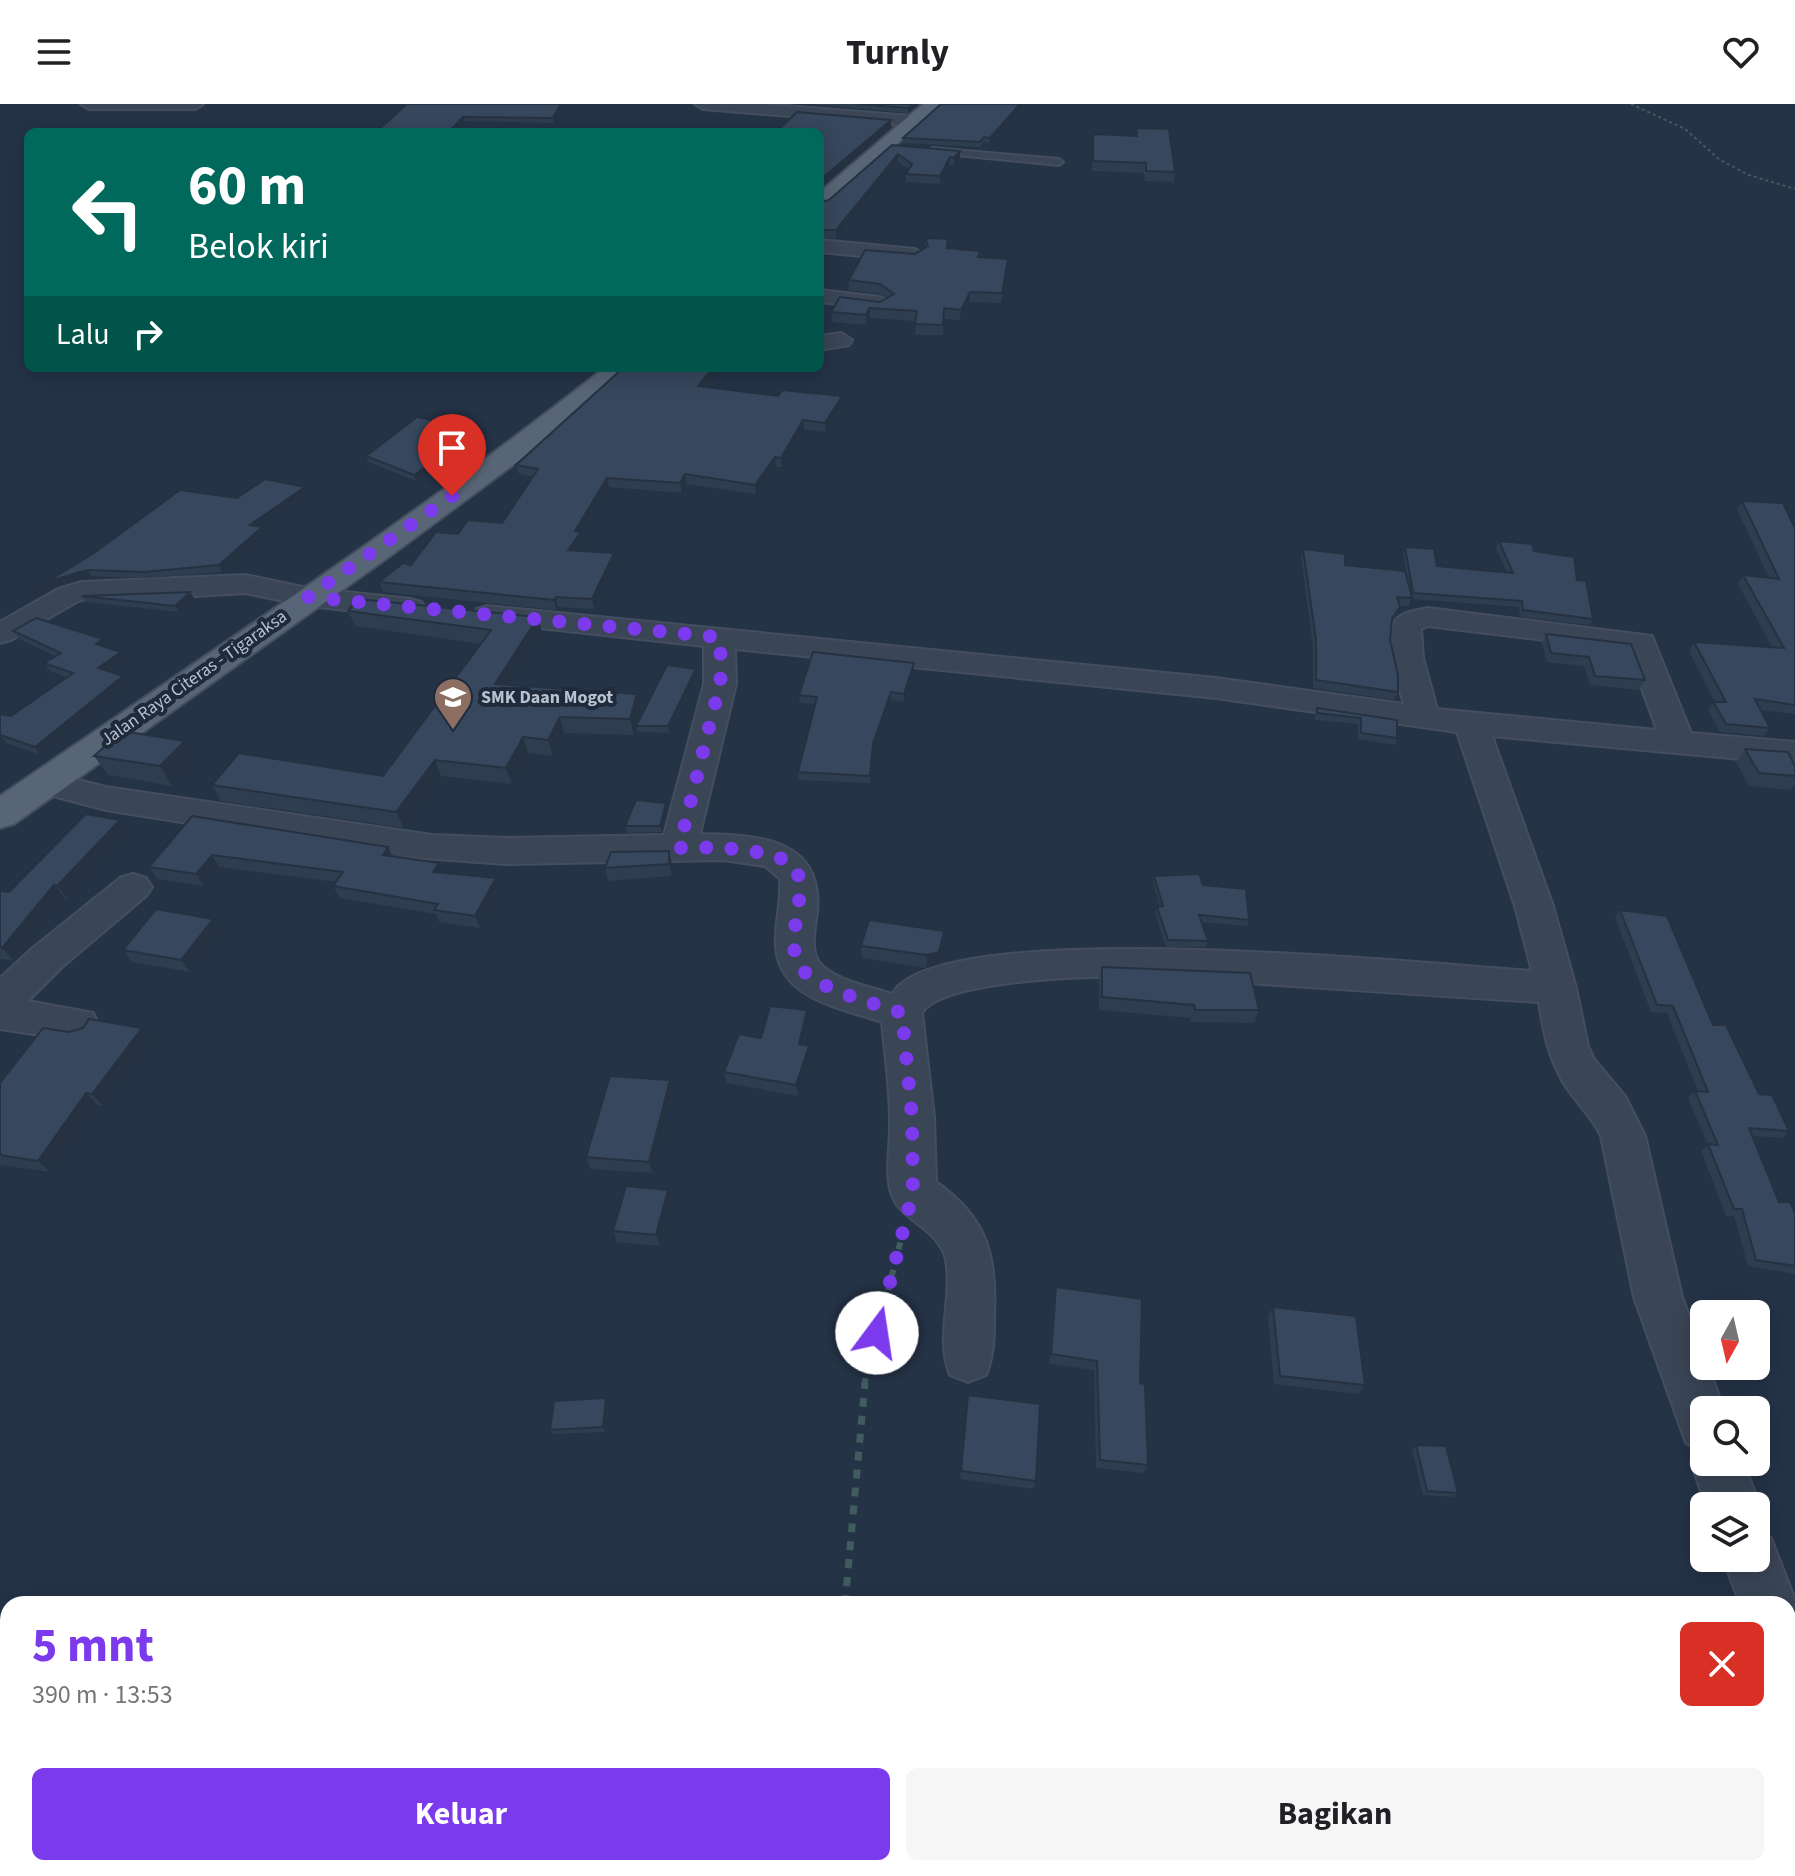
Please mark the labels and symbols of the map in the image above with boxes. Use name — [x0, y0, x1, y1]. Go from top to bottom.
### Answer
pin — [418, 414, 486, 496]
street label: Jalan Raya Citeras - Tigaraksa — [96, 604, 292, 752]
school or university icon: SMK Daan Mogot — [432, 676, 474, 731]
place label: SMK Daan Mogot — [481, 685, 613, 710]
position arrow — [835, 1291, 919, 1375]
north arrow — [1690, 1300, 1770, 1380]

